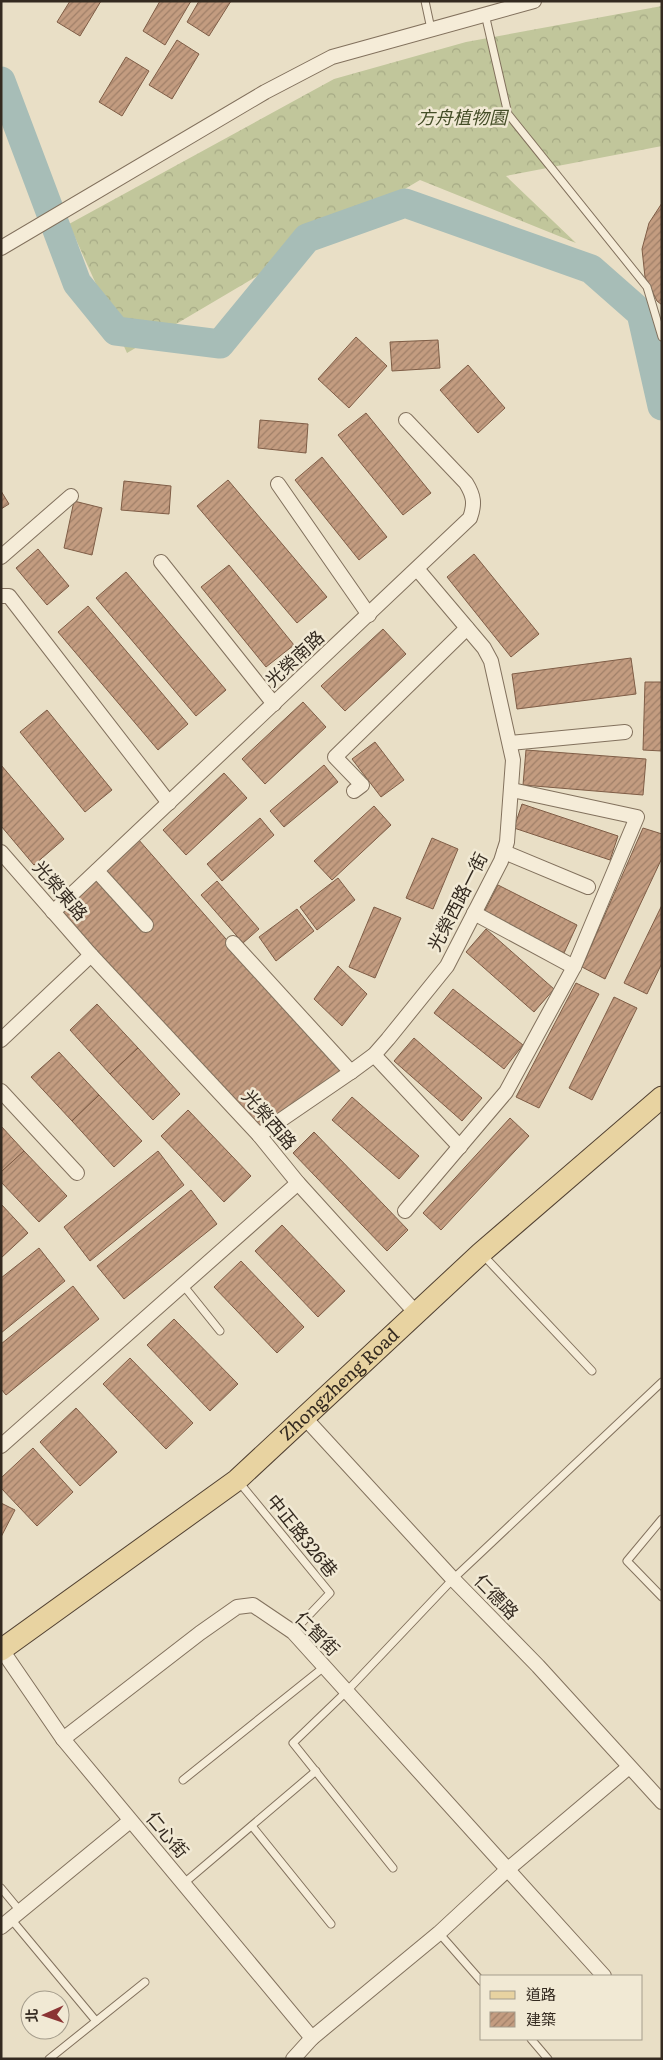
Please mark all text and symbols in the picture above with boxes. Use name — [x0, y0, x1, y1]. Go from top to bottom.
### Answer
park label: 方舟植物園 — [417, 103, 510, 130]
street label: 光榮南路 — [258, 623, 330, 692]
street label: 光榮西路一街 — [420, 847, 493, 956]
street label: 光榮東路 — [27, 854, 95, 926]
street label: 光榮西路 — [236, 1083, 304, 1155]
street label: Zhongzheng Road — [273, 1321, 405, 1446]
street label: 中正路326巷 — [261, 1488, 345, 1582]
street label: 仁德路 — [469, 1567, 526, 1625]
street label: 仁智街 — [289, 1604, 347, 1662]
street label: 仁心街 — [140, 1805, 196, 1863]
legend — [480, 1975, 643, 2040]
text: 道路 — [526, 1982, 556, 2005]
north arrow — [20, 1990, 70, 2040]
text: 建築 — [526, 2007, 556, 2030]
text: 北 — [21, 2008, 41, 2023]

